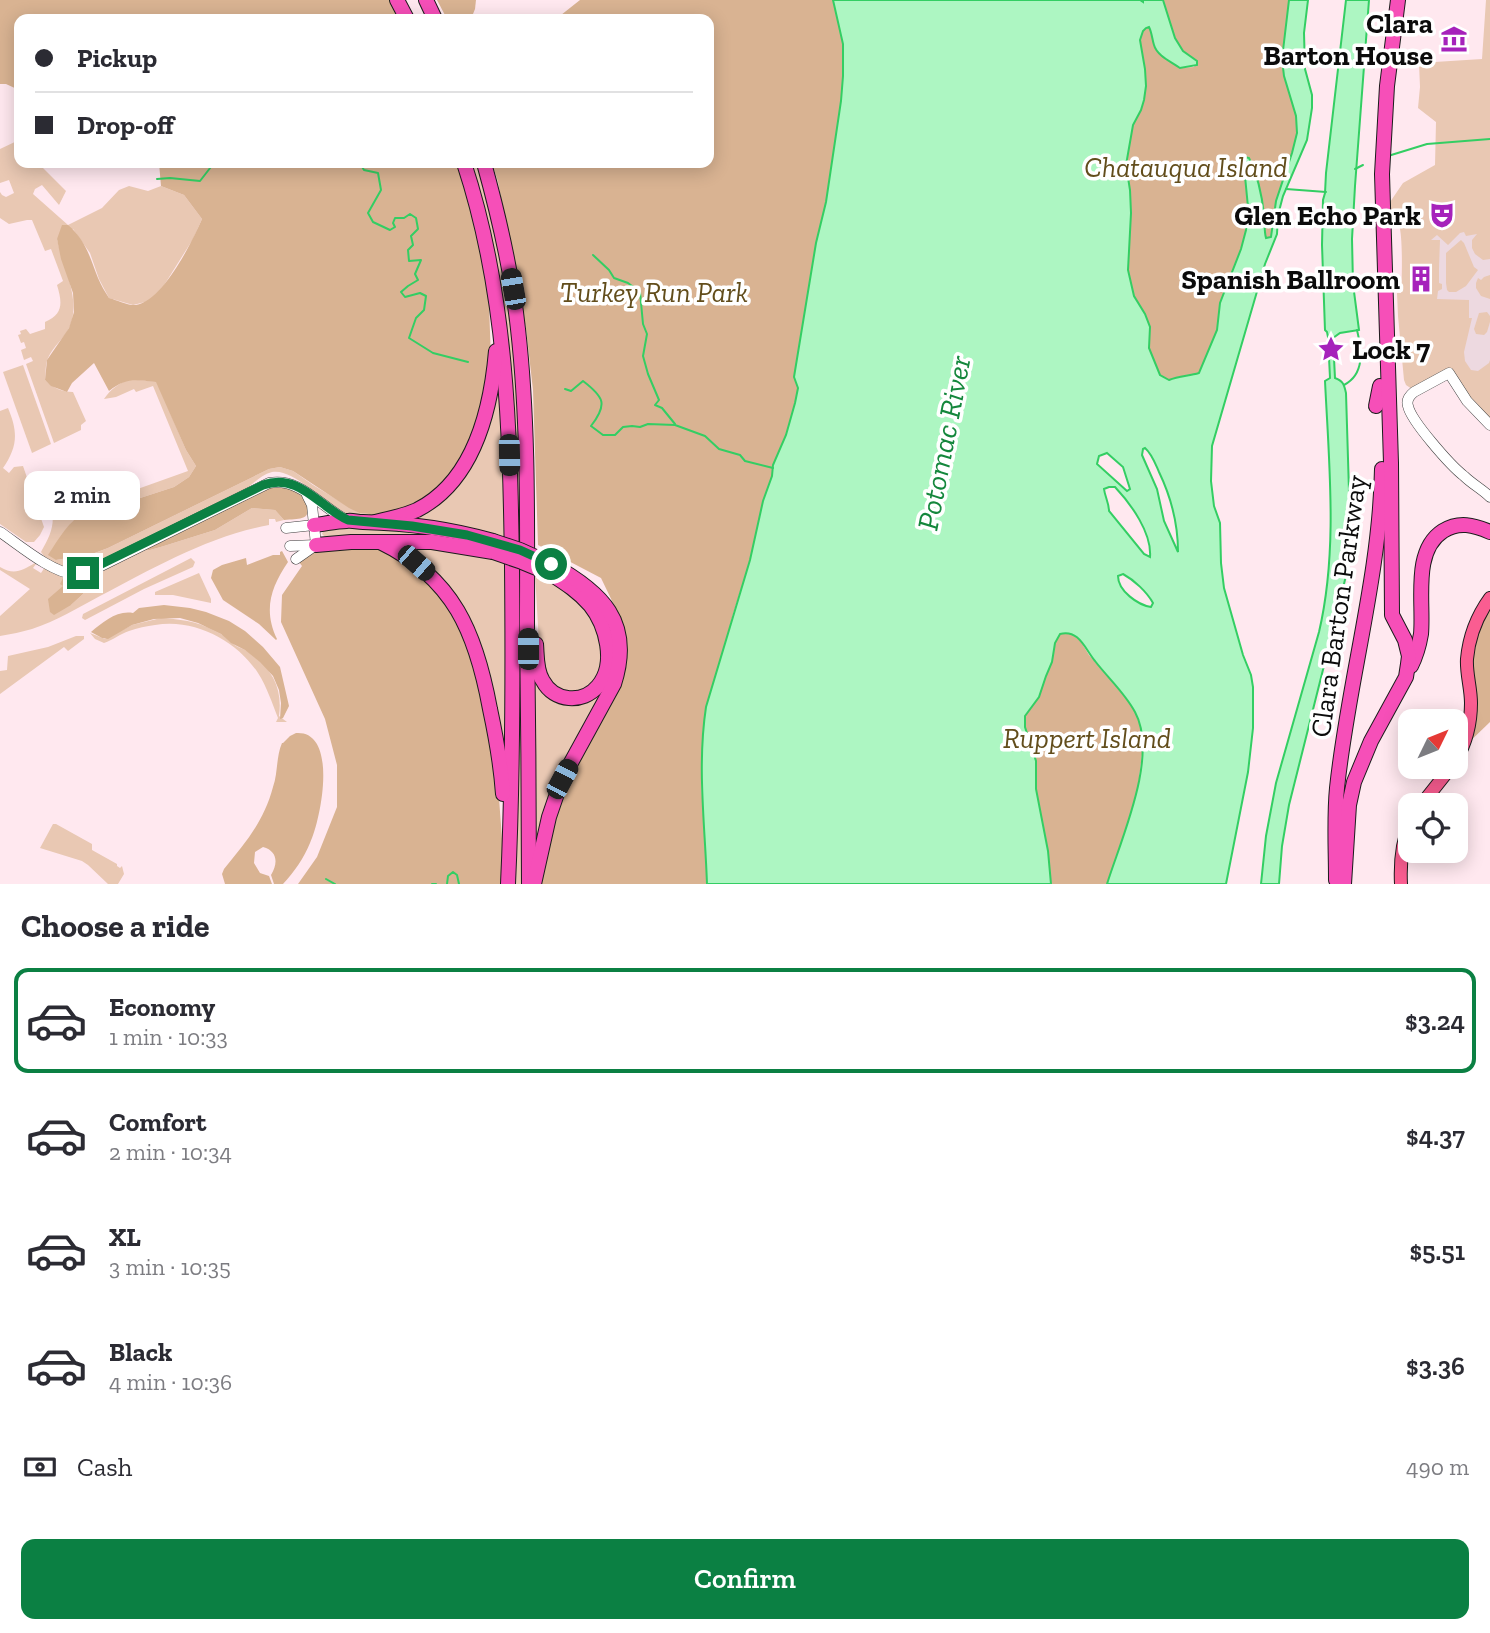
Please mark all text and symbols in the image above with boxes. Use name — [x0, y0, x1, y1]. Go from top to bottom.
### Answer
place label: Clara Barton House — [1263, 7, 1433, 72]
museum icon: Clara Barton House — [1439, 24, 1469, 54]
text: Pickup — [77, 42, 157, 74]
text: Drop-off — [77, 109, 174, 141]
park label: Chatauqua Island — [1084, 151, 1288, 184]
place label: Glen Echo Park — [1234, 199, 1422, 232]
theatre icon: Glen Echo Park — [1427, 200, 1457, 230]
place label: Spanish Ballroom — [1181, 263, 1400, 296]
building icon: Spanish Ballroom — [1406, 264, 1436, 294]
car — [500, 266, 527, 312]
park label: Turkey Run Park — [560, 276, 748, 309]
place label: Lock 7 — [1352, 333, 1430, 366]
place icon: Lock 7 — [1316, 334, 1346, 364]
water label: Potomac River — [909, 352, 979, 533]
car — [499, 434, 520, 476]
callout: 2 min — [25, 472, 141, 520]
street label: Clara Barton Parkway — [1304, 472, 1373, 739]
text: 2 min — [53, 481, 111, 509]
car — [394, 541, 439, 585]
route start — [535, 548, 567, 580]
route end — [67, 557, 99, 589]
car — [518, 628, 539, 670]
north arrow — [1398, 709, 1468, 779]
map controls — [1398, 709, 1468, 863]
park label: Ruppert Island — [1003, 722, 1171, 755]
car — [543, 756, 582, 802]
button: locate — [1398, 793, 1468, 863]
text: Choose a ride — [21, 907, 209, 945]
icon: car — [25, 989, 88, 1052]
text: Economy — [109, 991, 215, 1023]
text: $3.24 — [1405, 1005, 1465, 1037]
text: 1 min · 10:33 — [109, 1023, 228, 1051]
icon: car — [25, 1104, 88, 1167]
text: Comfort — [109, 1106, 206, 1138]
text: $4.37 — [1406, 1120, 1465, 1152]
text: 2 min · 10:34 — [109, 1138, 232, 1166]
icon: car — [25, 1219, 88, 1282]
text: XL — [109, 1221, 141, 1253]
text: $5.51 — [1409, 1235, 1465, 1267]
text: 3 min · 10:35 — [109, 1253, 231, 1281]
icon: car — [25, 1334, 88, 1397]
text: Black — [109, 1336, 172, 1368]
text: $3.36 — [1406, 1350, 1465, 1382]
text: 4 min · 10:36 — [109, 1368, 232, 1396]
icon: cash — [21, 1448, 59, 1486]
text: Cash — [77, 1451, 132, 1483]
text: 490 m — [1406, 1453, 1469, 1481]
button: Confirm — [21, 1539, 1469, 1619]

